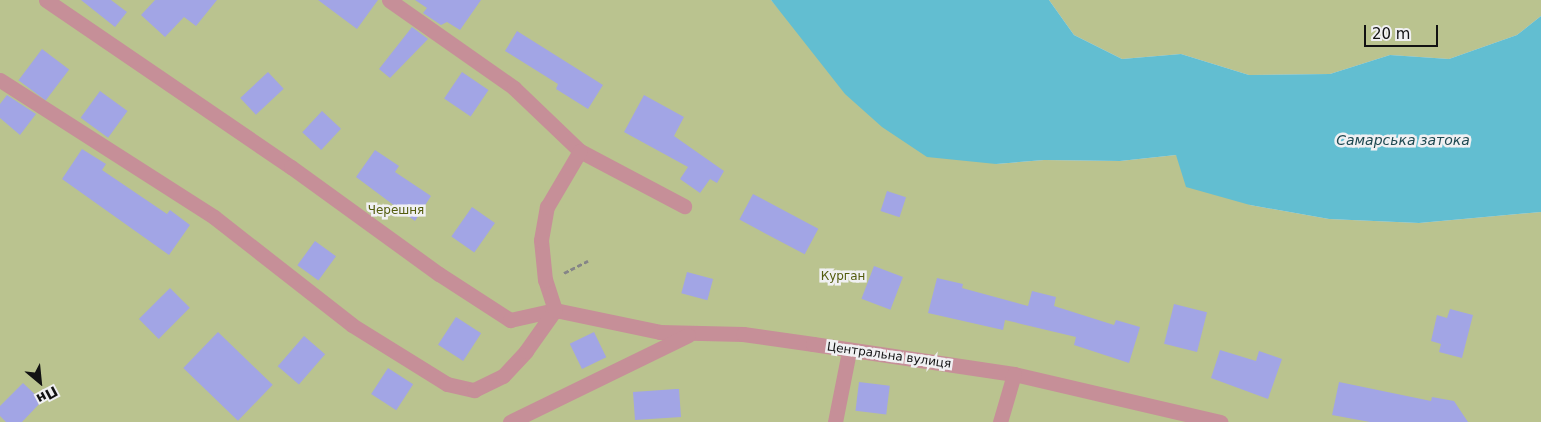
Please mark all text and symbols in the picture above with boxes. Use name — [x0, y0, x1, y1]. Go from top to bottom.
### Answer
scale bar — [1366, 15, 1440, 47]
text: 20 m — [1372, 25, 1410, 43]
water label: Самарська затока — [1336, 132, 1470, 148]
park label: Черешня — [368, 204, 424, 218]
park label: Курган — [821, 270, 865, 284]
street label: Центральна вулиця — [826, 340, 952, 372]
north arrow — [15, 357, 65, 407]
text: Пн — [34, 383, 60, 407]

